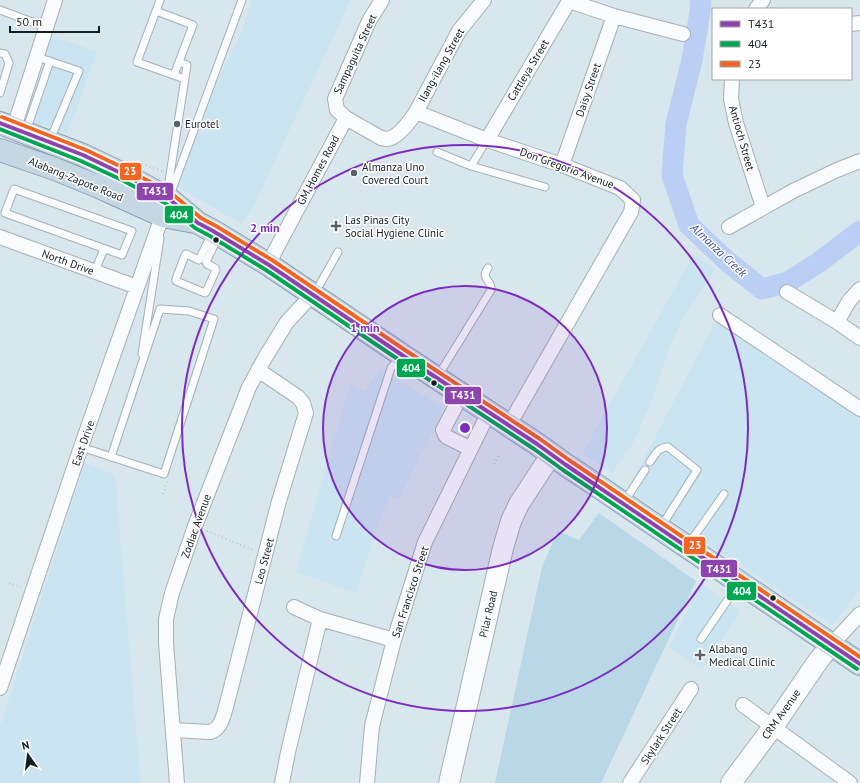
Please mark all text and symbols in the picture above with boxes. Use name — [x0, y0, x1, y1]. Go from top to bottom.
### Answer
scale bar — [10, 8, 99, 34]
legend — [712, 8, 852, 80]
street label: Sampaguita Street — [330, 12, 380, 96]
text: 50 m — [16, 14, 42, 29]
text: T431 — [748, 16, 774, 31]
street label: Ilang-ilang Street — [415, 25, 467, 104]
text: 404 — [748, 36, 768, 51]
street label: Cattleya Street — [504, 37, 552, 103]
text: 23 — [748, 56, 761, 71]
street label: Daisy Street — [572, 61, 604, 119]
street label: Antioch Street — [726, 104, 758, 172]
place label: Eurotel — [185, 117, 220, 131]
marker: Eurotel — [172, 119, 182, 129]
street label: GM Homes Road — [294, 133, 342, 207]
street label: Don Gregorio Avenue — [518, 144, 616, 192]
street label: Alabang-Zapote Road — [27, 154, 125, 204]
place label: Almanza Uno Covered Court — [362, 160, 428, 187]
line badge: 23 — [119, 162, 142, 181]
text: 23 — [124, 164, 136, 178]
marker: Almanza Uno Covered Court — [349, 168, 359, 178]
line badge: T431 — [136, 182, 174, 201]
text: T431 — [143, 184, 167, 198]
line badge: 404 — [164, 205, 194, 224]
text: 404 — [170, 208, 189, 222]
place label: Las Pinas City Social Hygiene Clinic — [345, 213, 444, 240]
water label: Almanza Creek — [687, 219, 751, 280]
text: 2 min — [250, 220, 280, 235]
marker: Las Pinas City Social Hygiene Clinic — [330, 220, 342, 232]
unlabelled marker — [211, 235, 221, 245]
street label: North Drive — [40, 246, 96, 278]
text: 1 min — [350, 320, 380, 335]
line badge: 404 — [396, 358, 426, 378]
text: 404 — [402, 361, 421, 375]
unlabelled marker — [429, 378, 439, 388]
line badge: T431 — [444, 386, 482, 405]
text: T431 — [451, 388, 475, 402]
street label: East Drive — [69, 418, 97, 468]
centre of rings — [458, 421, 472, 435]
street label: Zodiac Avenue — [178, 492, 214, 560]
street label: Leo Street — [251, 536, 277, 586]
line badge: 23 — [683, 536, 706, 555]
text: 23 — [689, 538, 701, 552]
street label: San Francisco Street — [389, 544, 431, 639]
line badge: T431 — [700, 559, 738, 578]
text: T431 — [707, 562, 731, 576]
line badge: 404 — [726, 581, 757, 601]
text: 404 — [733, 584, 752, 598]
street label: Pilar Road — [476, 589, 500, 639]
unlabelled marker — [768, 593, 778, 603]
place label: Alabang Medical Clinic — [709, 642, 775, 669]
marker: Alabang Medical Clinic — [694, 649, 706, 661]
street label: CRM Avenue — [758, 686, 804, 742]
street label: Skylark Street — [638, 705, 685, 767]
north arrow — [8, 735, 48, 775]
text: N — [20, 738, 31, 753]

